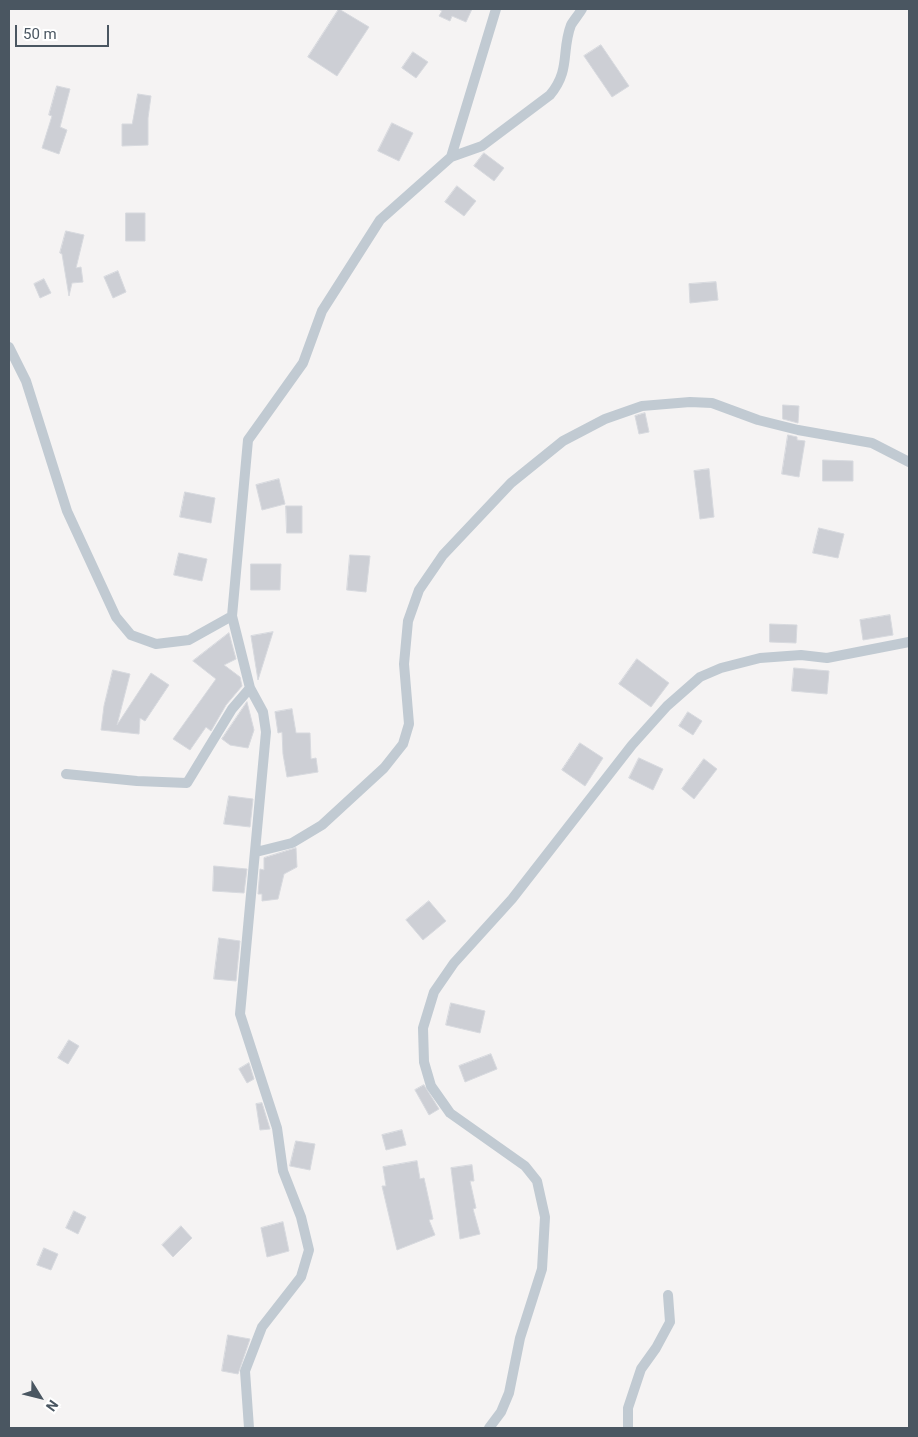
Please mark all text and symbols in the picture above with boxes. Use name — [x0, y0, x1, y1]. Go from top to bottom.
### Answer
scale bar — [18, 15, 111, 47]
text: 50 m — [23, 25, 57, 43]
north arrow — [15, 1372, 65, 1422]
text: N — [43, 1397, 62, 1415]

